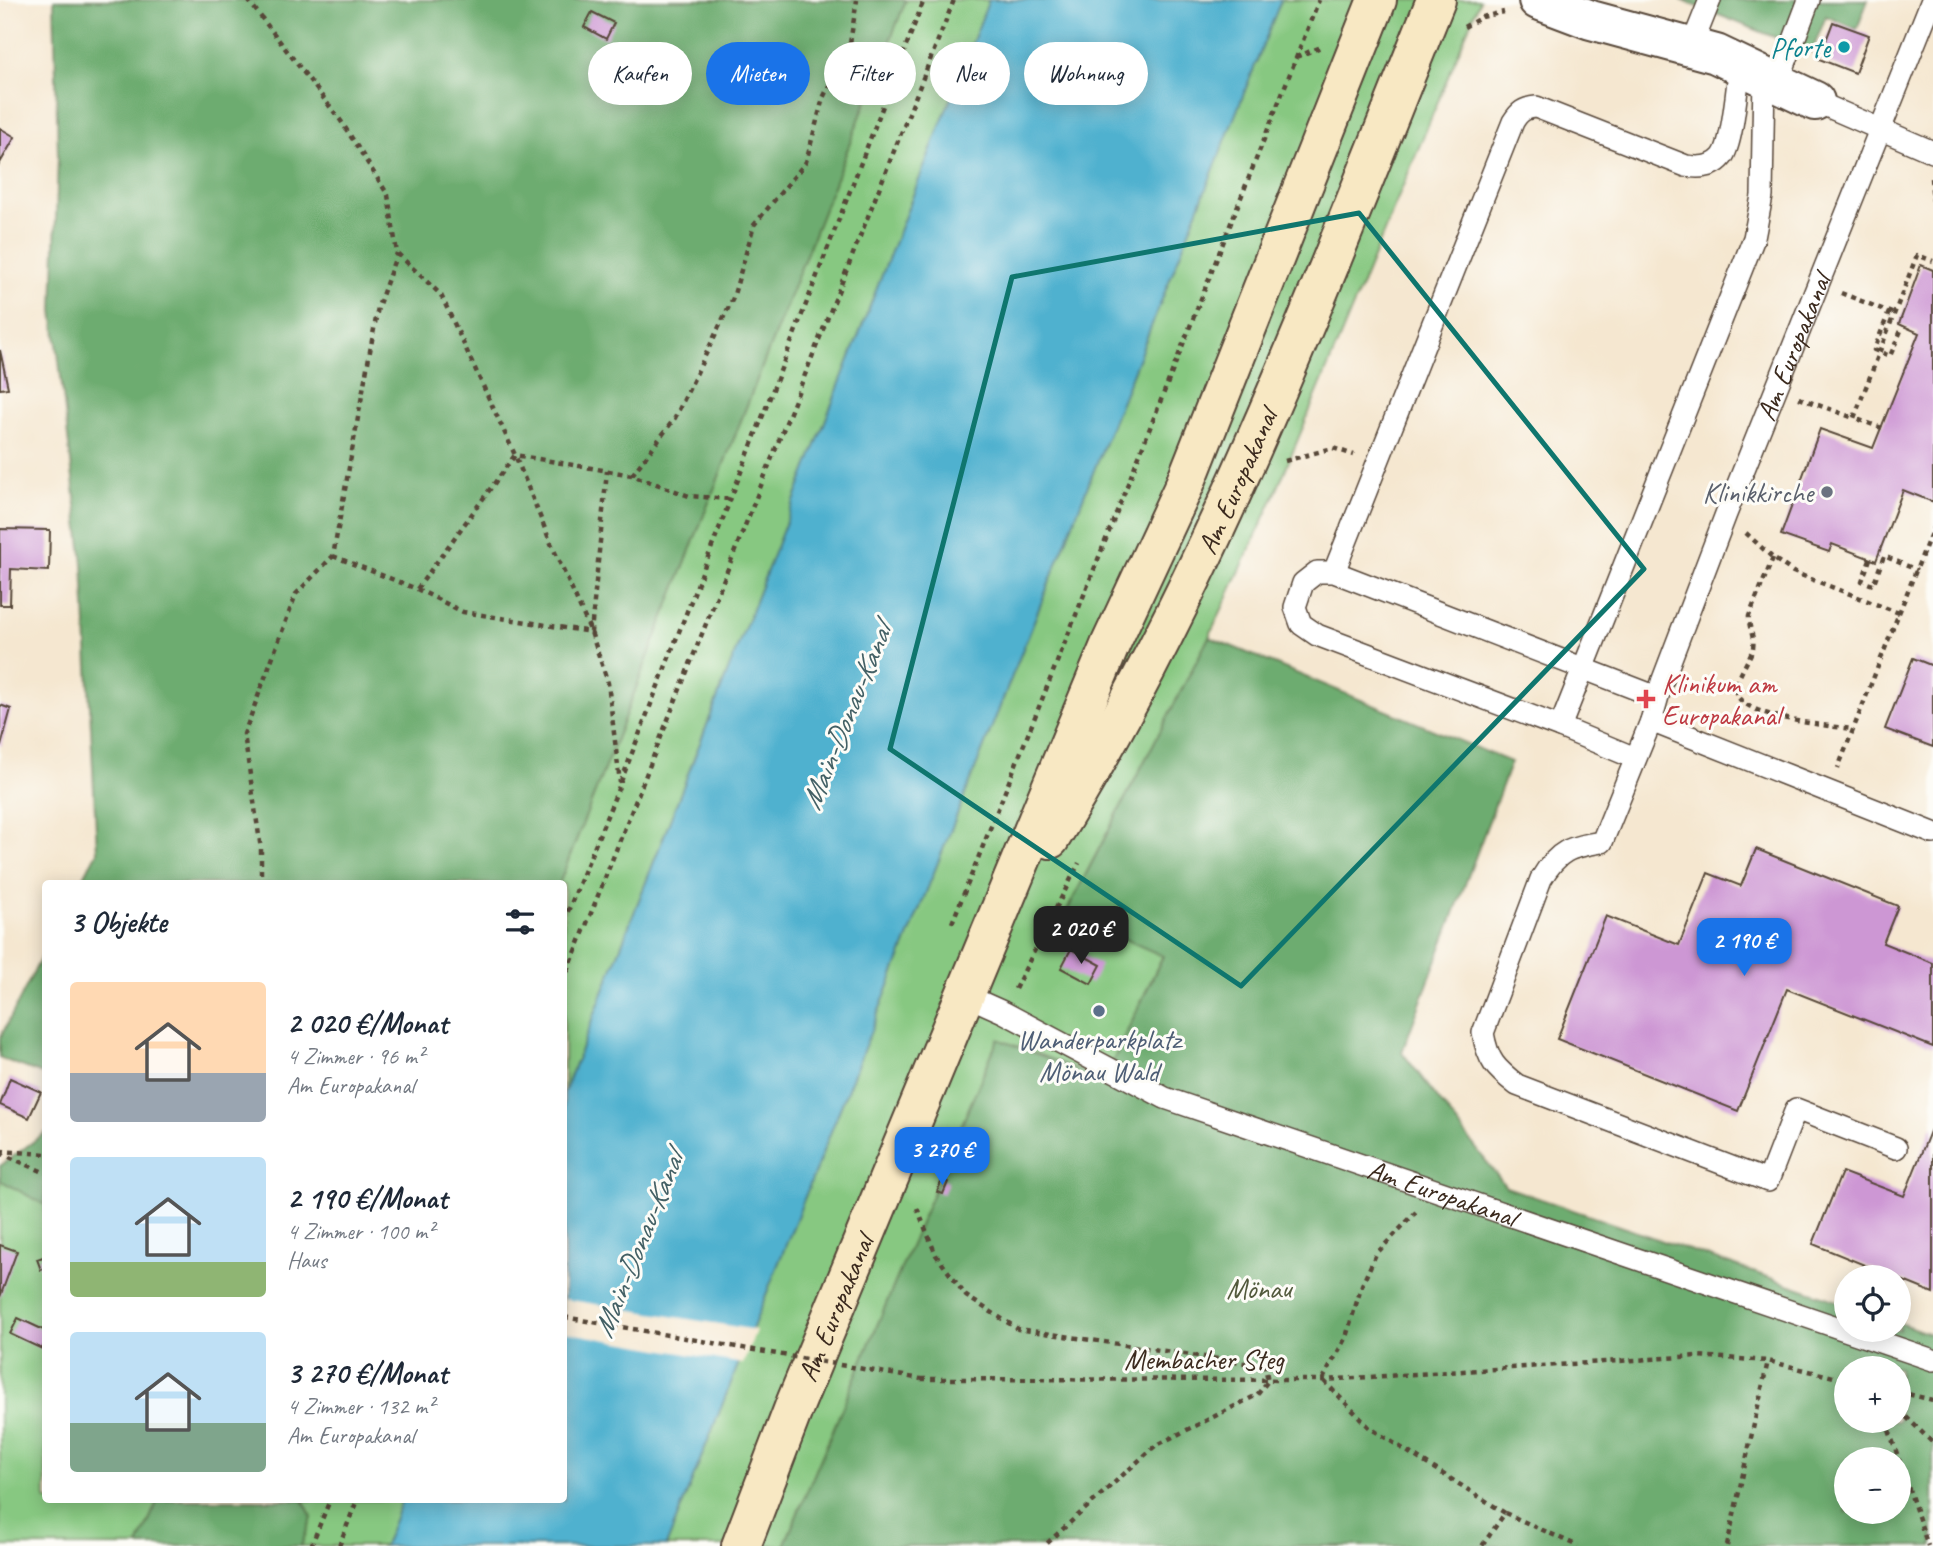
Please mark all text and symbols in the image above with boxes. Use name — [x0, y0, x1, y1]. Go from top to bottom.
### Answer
place label: Pforte — [1770, 30, 1832, 65]
marker: Pforte — [1836, 39, 1852, 55]
chip: Kaufen — [588, 42, 692, 105]
chip: Mieten — [706, 42, 810, 105]
chip: Filter — [824, 42, 916, 105]
chip: Neu — [930, 42, 1010, 105]
chip: Wohnung — [1024, 42, 1148, 105]
street label: Am Europakanal — [1748, 264, 1840, 426]
street label: Am Europakanal — [1189, 399, 1287, 559]
place label: Klinikkirche — [1703, 475, 1815, 510]
marker: Klinikkirche — [1819, 484, 1835, 500]
water label: Main-Donau-Kanal — [792, 610, 904, 815]
place label: Klinikum am Europakanal — [1662, 666, 1785, 733]
marker: Klinikum am Europakanal — [1636, 689, 1656, 709]
text: 3 Objekte — [70, 903, 167, 941]
icon: filters — [501, 903, 539, 941]
pin: 2 020 € — [1016, 906, 1146, 966]
text: 2 020 € — [1050, 914, 1112, 943]
pin: 2 190 € — [1679, 918, 1809, 978]
text: 2 190 € — [1713, 926, 1775, 955]
marker: Wanderparkplatz Mönau Wald — [1091, 1003, 1107, 1019]
text: 2 020 €/Monat — [287, 1004, 448, 1042]
icon: home — [126, 1010, 210, 1094]
place label: Wanderparkplatz Mönau Wald — [1017, 1022, 1184, 1089]
text: 4 Zimmer · 96 m² — [287, 1042, 424, 1071]
text: Am Europakanal — [287, 1071, 414, 1100]
pin: 3 270 € — [877, 1128, 1007, 1187]
text: 3 270 € — [911, 1135, 973, 1164]
water label: Main-Donau-Kanal — [584, 1138, 696, 1343]
street label: Am Europakanal — [1363, 1151, 1526, 1236]
text: 2 190 €/Monat — [287, 1179, 447, 1217]
icon: home — [126, 1185, 210, 1269]
text: 4 Zimmer · 100 m² — [287, 1217, 434, 1246]
street label: Am Europakanal — [789, 1225, 883, 1386]
text: Haus — [287, 1246, 326, 1275]
map controls — [1834, 1265, 1911, 1524]
button: locate — [1834, 1265, 1911, 1342]
park label: Mönau — [1226, 1271, 1293, 1306]
street label: Membacher Steg — [1124, 1342, 1285, 1377]
text: 3 270 €/Monat — [287, 1354, 448, 1392]
button: + — [1834, 1356, 1911, 1433]
icon: home — [126, 1360, 210, 1444]
text: 4 Zimmer · 132 m² — [287, 1392, 434, 1421]
text: Am Europakanal — [287, 1421, 414, 1450]
button: − — [1834, 1447, 1911, 1524]

